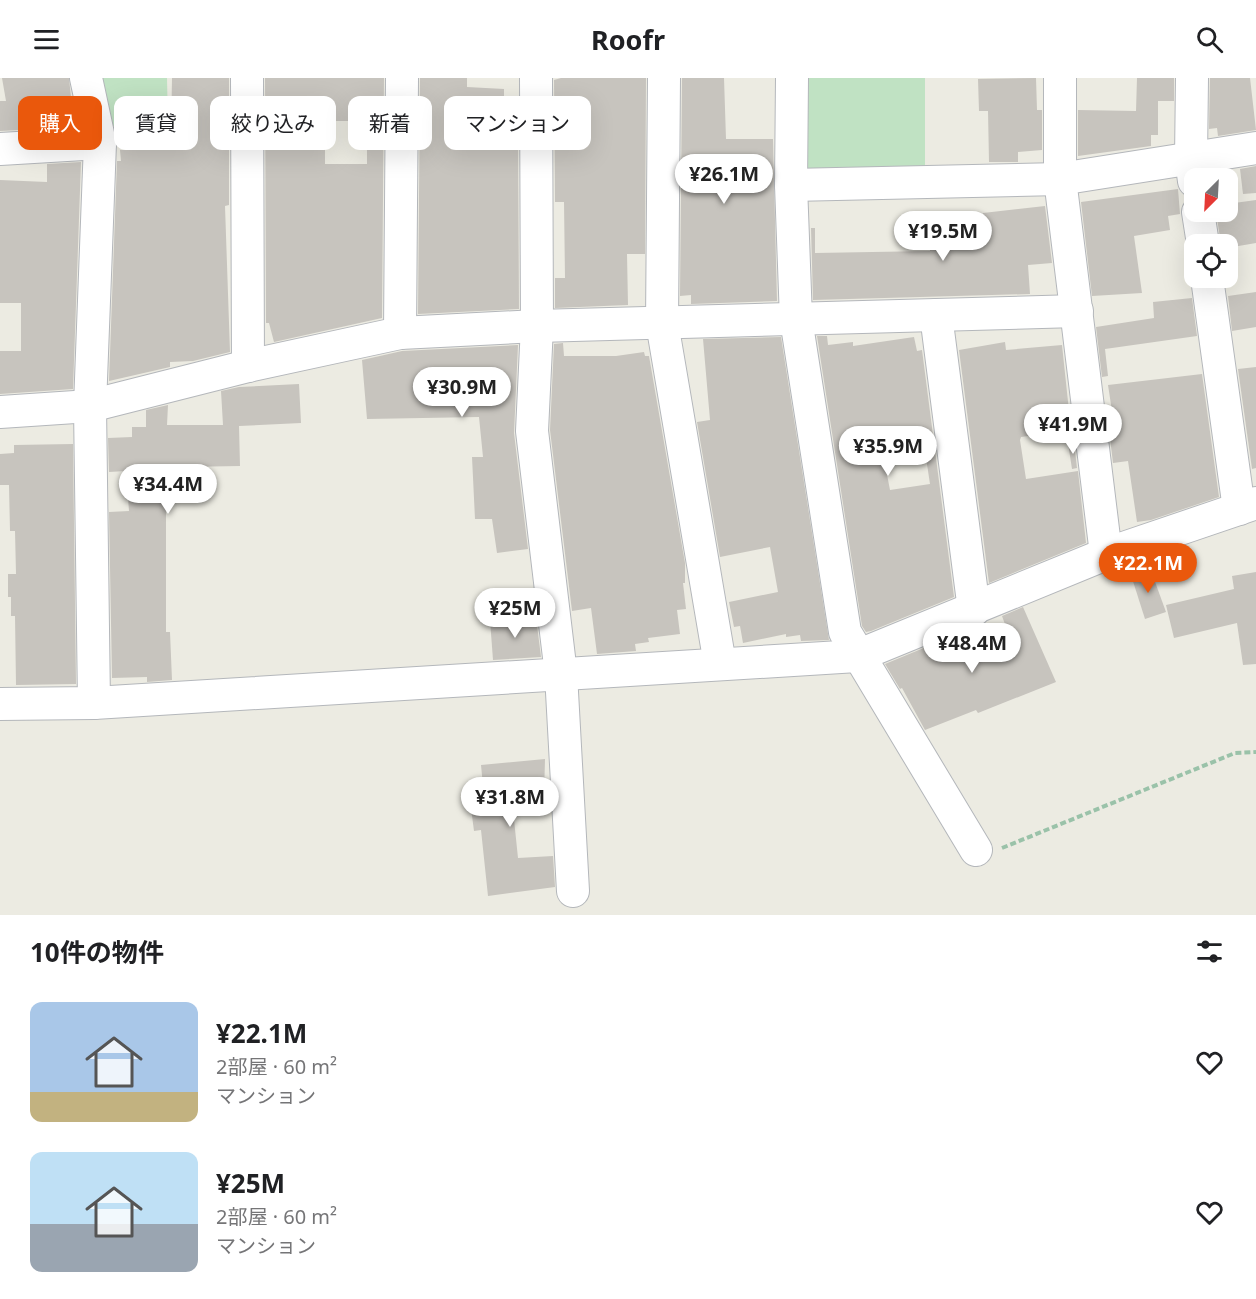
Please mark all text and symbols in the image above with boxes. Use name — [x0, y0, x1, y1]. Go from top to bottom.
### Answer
text: Roofr — [591, 21, 665, 58]
icon: menu — [30, 23, 63, 56]
icon: search — [1193, 23, 1226, 56]
chip: 購入 — [18, 96, 102, 150]
chip: 賃貸 — [114, 96, 198, 150]
chip: 絞り込み — [210, 96, 336, 150]
chip: 新着 — [348, 96, 432, 150]
chip: マンション — [444, 96, 591, 150]
pin: ¥26.1M — [675, 154, 773, 205]
text: ¥26.1M — [689, 160, 759, 187]
north arrow — [1184, 168, 1238, 222]
map controls — [1184, 168, 1238, 288]
pin: ¥19.5M — [894, 211, 992, 262]
text: ¥19.5M — [908, 217, 978, 244]
button: locate — [1184, 234, 1238, 288]
pin: ¥30.9M — [413, 367, 511, 418]
text: ¥30.9M — [427, 373, 497, 400]
pin: ¥41.9M — [1024, 404, 1122, 455]
text: ¥41.9M — [1038, 410, 1108, 437]
pin: ¥35.9M — [839, 426, 937, 477]
text: ¥35.9M — [853, 432, 923, 459]
pin: ¥34.4M — [119, 464, 217, 515]
text: ¥34.4M — [133, 470, 203, 497]
pin: ¥22.1M — [1099, 543, 1197, 594]
text: ¥22.1M — [1113, 549, 1183, 576]
pin: ¥25M — [479, 588, 551, 639]
text: ¥25M — [488, 594, 542, 621]
pin: ¥48.4M — [923, 623, 1021, 674]
text: ¥48.4M — [937, 629, 1007, 656]
pin: ¥31.8M — [461, 777, 559, 828]
text: ¥31.8M — [475, 783, 545, 810]
text: 10件の物件 — [30, 934, 164, 970]
icon: filters — [1193, 935, 1226, 968]
text: ¥22.1M — [216, 1015, 307, 1051]
icon: home — [78, 1026, 150, 1098]
icon: heart — [1193, 1046, 1226, 1079]
text: 2部屋 · 60 m² — [216, 1053, 337, 1080]
text: マンション — [216, 1082, 316, 1109]
text: ¥25M — [216, 1165, 285, 1201]
icon: home — [78, 1176, 150, 1248]
icon: heart — [1193, 1196, 1226, 1229]
text: 2部屋 · 60 m² — [216, 1203, 337, 1230]
text: マンション — [216, 1232, 316, 1259]

